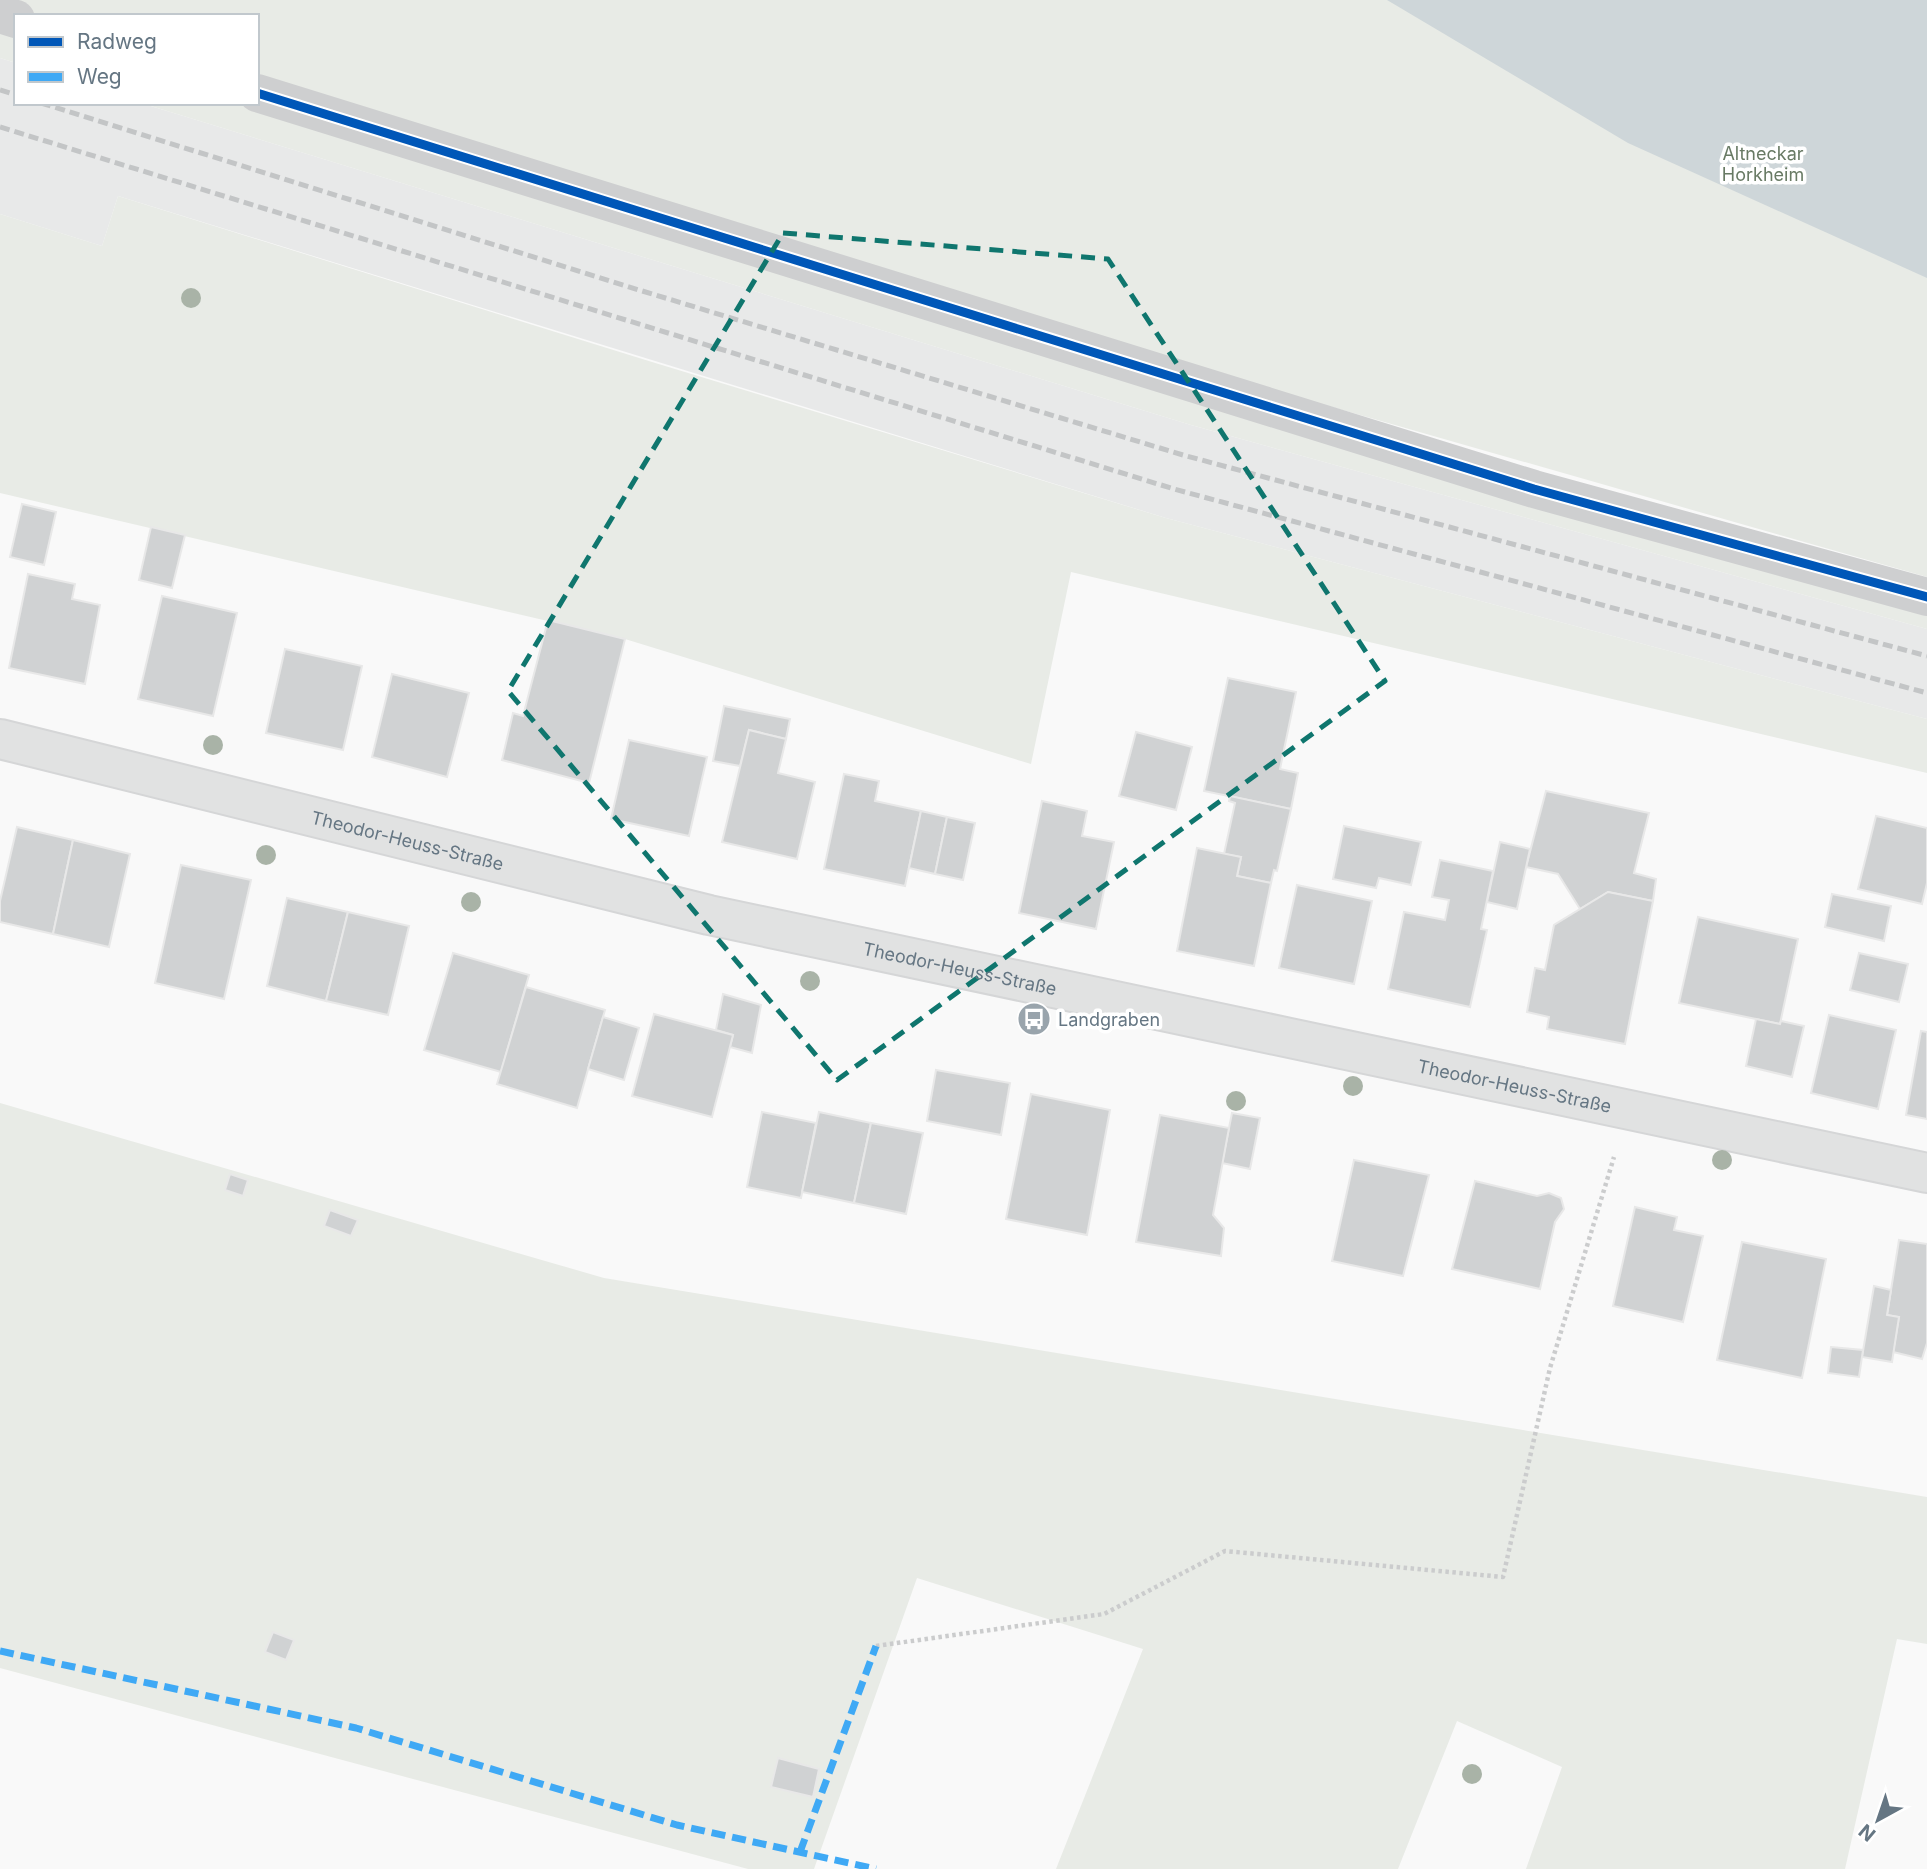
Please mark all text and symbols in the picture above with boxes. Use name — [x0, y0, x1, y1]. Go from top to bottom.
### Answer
legend — [14, 14, 259, 105]
text: Radweg — [77, 29, 157, 54]
text: Weg — [77, 64, 122, 89]
park label: Altneckar Horkheim — [1722, 143, 1804, 185]
street label: Theodor-Heuss-Straße — [309, 806, 506, 874]
street label: Theodor-Heuss-Straße — [861, 937, 1059, 999]
bus stop icon: Landgraben — [1015, 1000, 1053, 1038]
place label: Landgraben — [1058, 1009, 1160, 1030]
street label: Theodor-Heuss-Straße — [1416, 1055, 1613, 1116]
north arrow — [1843, 1785, 1913, 1855]
text: N — [1854, 1819, 1880, 1846]

